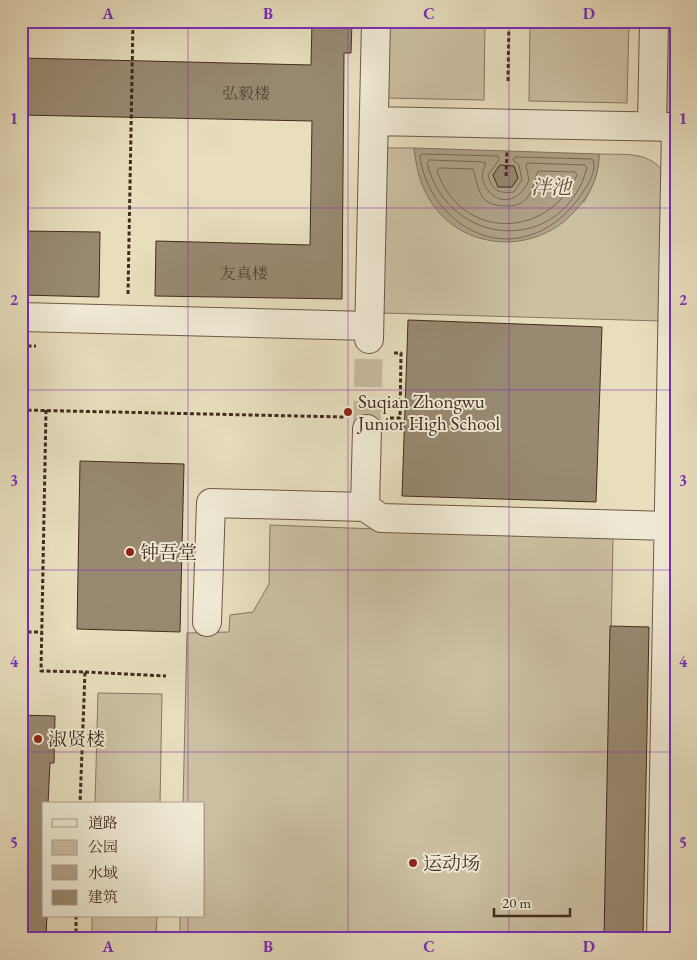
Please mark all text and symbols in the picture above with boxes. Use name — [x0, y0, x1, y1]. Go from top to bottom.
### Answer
text: A — [101, 3, 114, 24]
text: B — [263, 3, 273, 24]
text: C — [423, 3, 435, 24]
text: D — [583, 3, 595, 24]
house number: 弘毅楼 — [222, 83, 270, 104]
text: 1 — [10, 108, 18, 129]
text: 1 — [679, 108, 687, 129]
water label: 泮池 — [531, 174, 573, 200]
house number: 友真楼 — [220, 263, 268, 284]
text: 2 — [10, 289, 19, 310]
text: 2 — [679, 289, 688, 310]
place label: Suqian Zhongwu Junior High School — [356, 389, 500, 436]
marker: Suqian Zhongwu Junior High School — [342, 406, 354, 418]
text: 3 — [10, 470, 18, 491]
text: 3 — [679, 470, 687, 491]
place label: 钟吾堂 — [140, 540, 197, 565]
marker: 钟吾堂 — [124, 546, 136, 558]
text: 4 — [10, 651, 19, 672]
text: 4 — [679, 651, 688, 672]
place label: 淑贤楼 — [48, 727, 105, 752]
marker: 淑贤楼 — [32, 733, 44, 745]
legend — [42, 802, 205, 918]
text: 道路 — [88, 813, 118, 832]
text: 5 — [10, 832, 18, 853]
text: 5 — [679, 832, 687, 853]
text: 公园 — [88, 837, 118, 856]
place label: 运动场 — [423, 851, 480, 876]
marker: 运动场 — [407, 857, 419, 869]
text: 水域 — [88, 863, 118, 882]
scale bar — [494, 885, 571, 917]
text: 建筑 — [88, 887, 118, 906]
text: 20 m — [502, 893, 531, 912]
text: A — [101, 936, 114, 957]
text: B — [263, 936, 273, 957]
text: C — [423, 936, 435, 957]
text: D — [583, 936, 595, 957]

